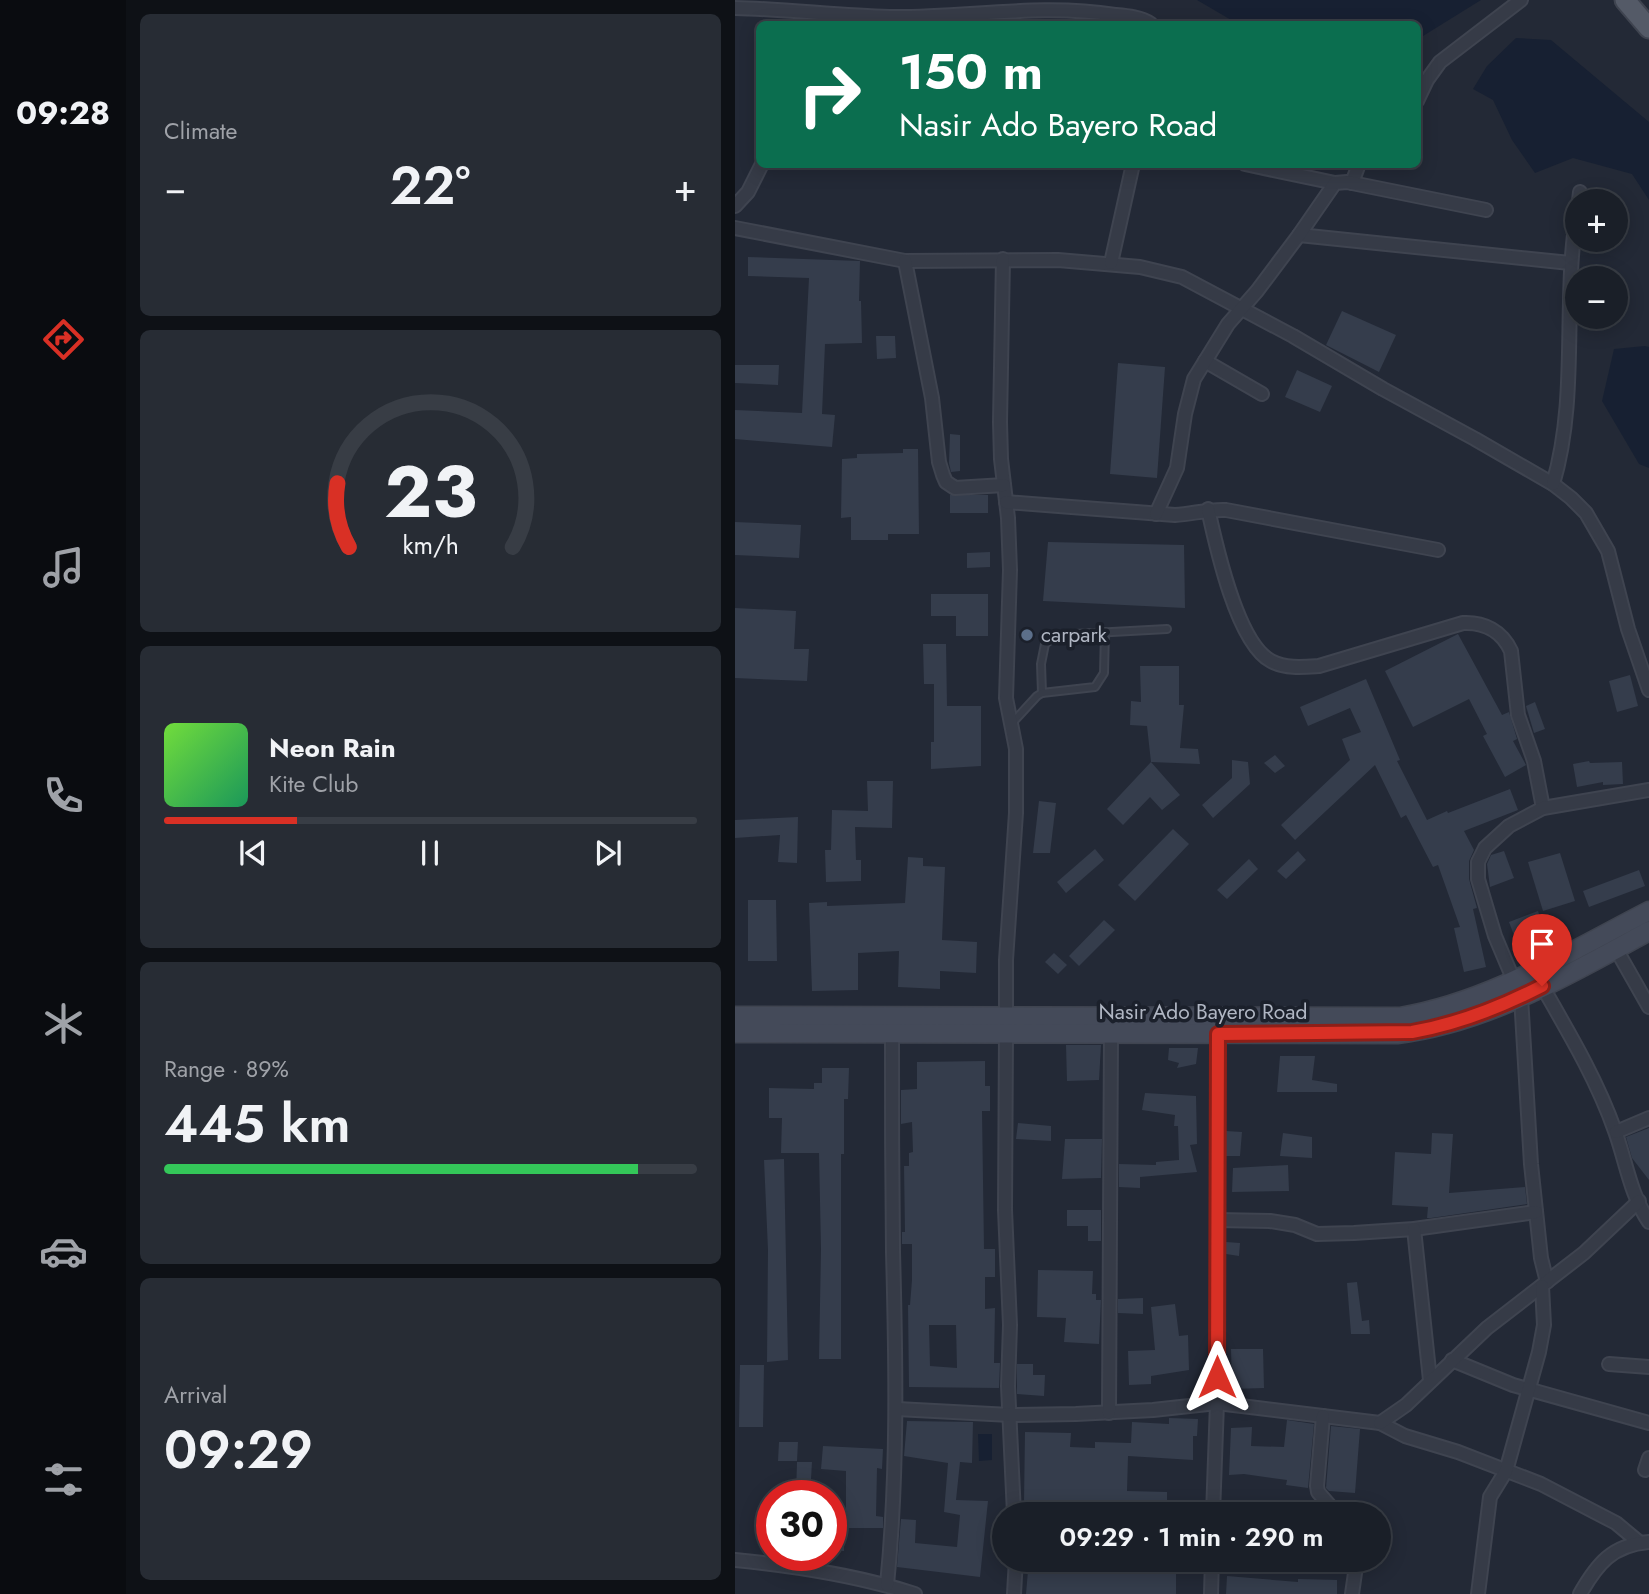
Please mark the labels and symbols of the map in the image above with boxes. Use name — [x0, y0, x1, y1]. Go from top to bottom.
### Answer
place label: carpark — [1041, 620, 1108, 650]
marker: carpark — [1019, 627, 1035, 643]
pin — [1512, 914, 1572, 986]
street label: Nasir Ado Bayero Road — [1099, 997, 1307, 1027]
position arrow — [1180, 1340, 1254, 1414]
speed limit sign: 30 — [756, 1480, 847, 1571]

